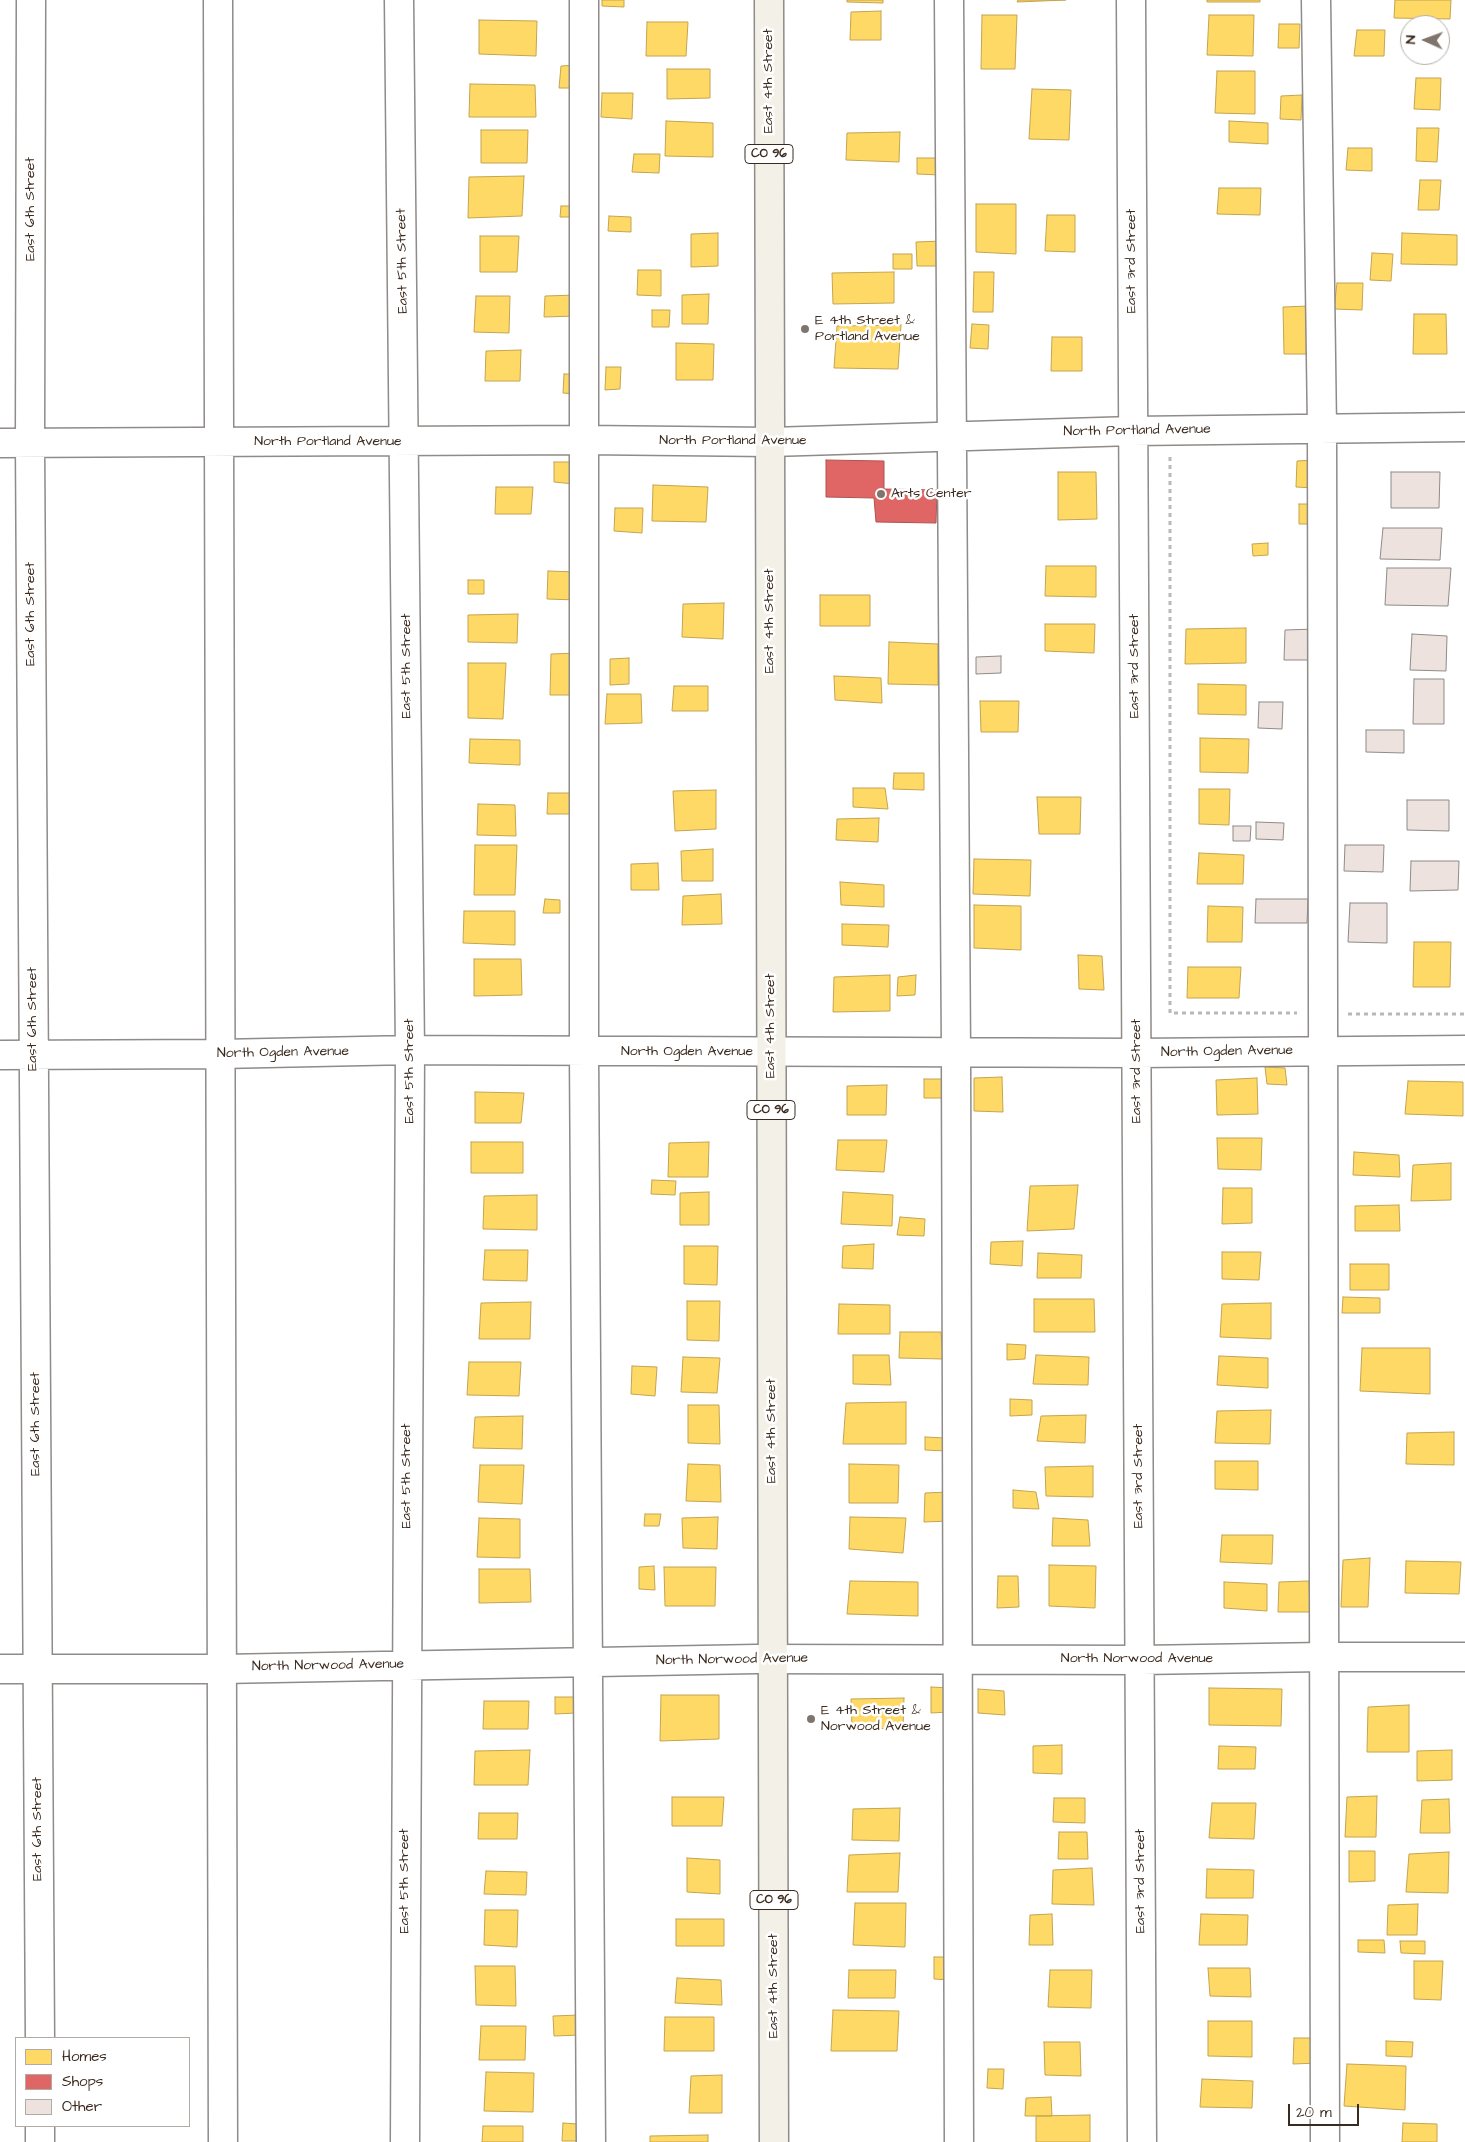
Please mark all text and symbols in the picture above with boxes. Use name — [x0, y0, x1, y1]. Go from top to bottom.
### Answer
north arrow — [1400, 15, 1450, 65]
street label: East 4th Street — [761, 29, 777, 133]
text: N — [1401, 35, 1421, 44]
road number: CO 96 — [745, 144, 793, 164]
street label: East 6th Street — [23, 157, 39, 261]
street label: East 5th Street — [394, 208, 412, 314]
street label: East 3rd Street — [1124, 209, 1140, 313]
place label: E 4th Street & Portland Avenue — [815, 313, 920, 346]
marker: E 4th Street & Portland Avenue — [799, 323, 811, 335]
street label: North Portland Avenue — [1063, 421, 1211, 441]
street label: North Portland Avenue — [659, 433, 807, 449]
street label: North Portland Avenue — [254, 434, 402, 450]
place label: Arts Center — [891, 486, 971, 502]
marker: Arts Center — [875, 488, 887, 500]
street label: East 6th Street — [23, 562, 39, 666]
street label: East 4th Street — [762, 569, 778, 673]
street label: East 5th Street — [399, 614, 415, 718]
street label: East 3rd Street — [1127, 614, 1143, 718]
street label: East 6th Street — [25, 967, 41, 1071]
street label: East 4th Street — [763, 974, 779, 1078]
street label: East 5th Street — [402, 1018, 418, 1124]
street label: East 3rd Street — [1129, 1019, 1145, 1123]
street label: North Ogden Avenue — [1161, 1042, 1293, 1062]
street label: North Ogden Avenue — [217, 1043, 349, 1063]
street label: North Ogden Avenue — [621, 1044, 753, 1060]
road number: CO 96 — [747, 1100, 795, 1120]
street label: East 6th Street — [28, 1372, 44, 1476]
street label: East 4th Street — [764, 1379, 780, 1483]
street label: East 5th Street — [399, 1424, 415, 1528]
street label: East 3rd Street — [1131, 1424, 1147, 1528]
street label: North Norwood Avenue — [656, 1650, 808, 1670]
street label: North Norwood Avenue — [1061, 1651, 1213, 1667]
street label: North Norwood Avenue — [252, 1656, 404, 1676]
place label: E 4th Street & Norwood Avenue — [821, 1703, 931, 1735]
marker: E 4th Street & Norwood Avenue — [805, 1713, 817, 1725]
street label: East 6th Street — [30, 1777, 46, 1881]
street label: East 5th Street — [397, 1828, 413, 1934]
street label: East 3rd Street — [1133, 1829, 1149, 1933]
road number: CO 96 — [750, 1890, 798, 1910]
street label: East 4th Street — [766, 1934, 782, 2038]
legend — [15, 2037, 190, 2127]
text: Homes — [62, 2046, 107, 2067]
text: Shops — [62, 2071, 103, 2092]
scale bar — [1290, 2094, 1361, 2126]
text: Other — [62, 2096, 102, 2117]
text: 20 m — [1296, 2102, 1332, 2123]

